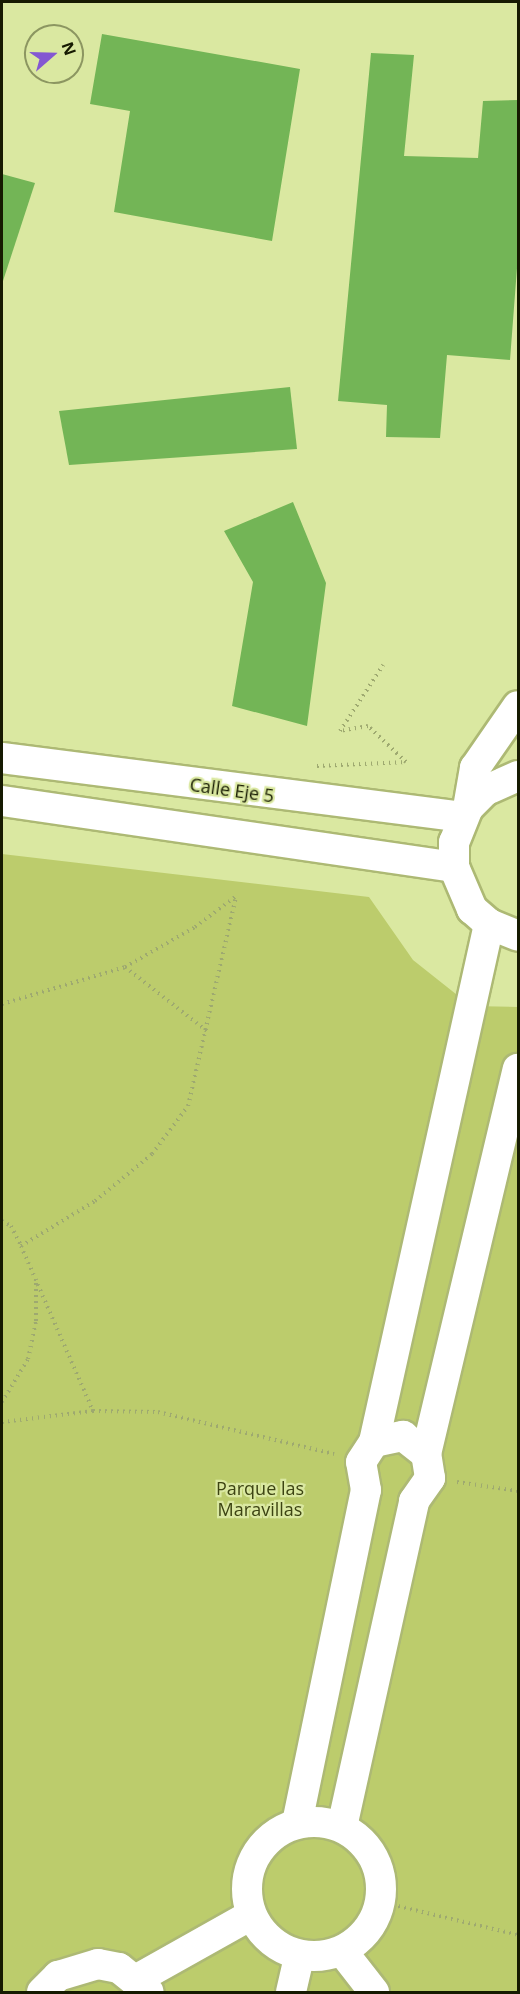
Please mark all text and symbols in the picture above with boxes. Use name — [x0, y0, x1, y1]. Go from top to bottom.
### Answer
north arrow — [24, 24, 84, 84]
text: N — [56, 39, 82, 58]
street label: Calle Eje 5 — [188, 773, 276, 807]
park label: Parque las Maravillas — [216, 1478, 304, 1520]

